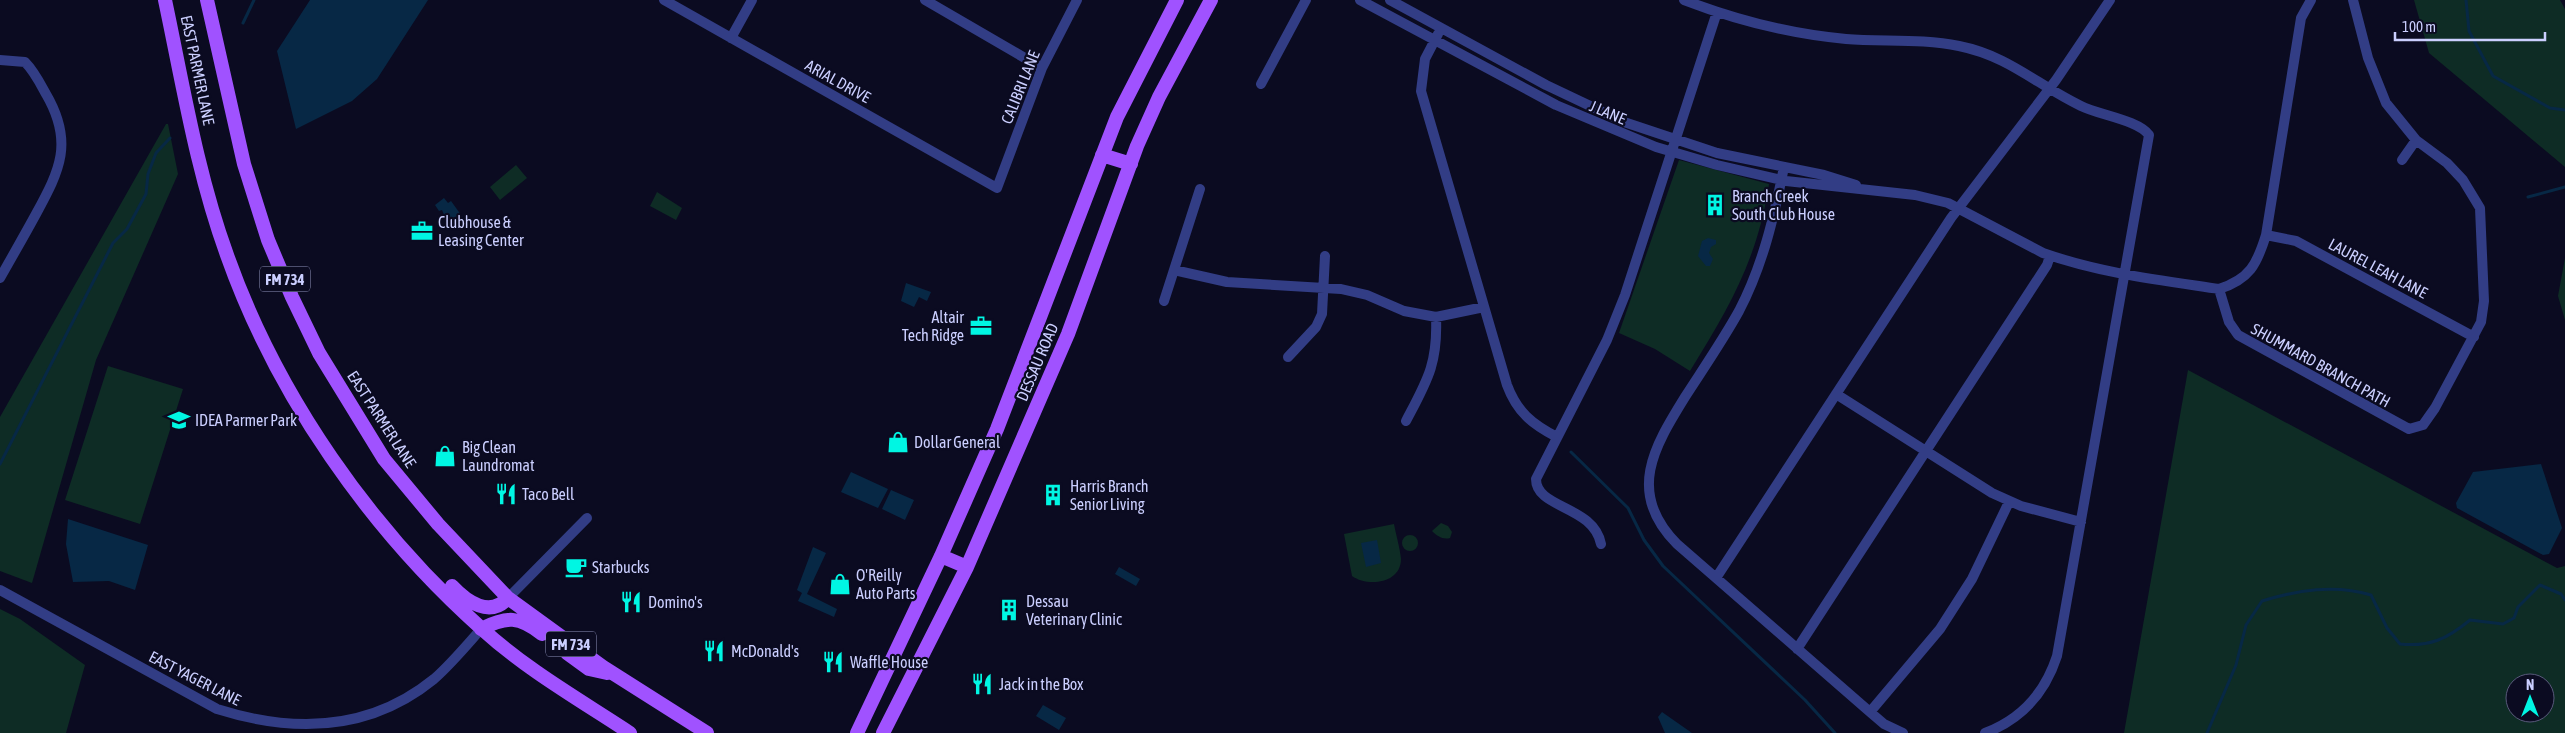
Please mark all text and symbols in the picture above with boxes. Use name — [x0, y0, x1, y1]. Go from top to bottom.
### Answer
scale bar — [2395, 10, 2545, 42]
street label: EAST PARMER LANE — [178, 14, 218, 127]
text: 100 m — [2402, 18, 2436, 35]
street label: CALIBRI LANE — [997, 48, 1043, 126]
street label: ARIAL DRIVE — [802, 56, 874, 106]
street label: J LANE — [1587, 96, 1629, 128]
place label: Branch Creek South Club House — [1732, 187, 1835, 223]
building icon: Branch Creek South Club House — [1702, 192, 1728, 218]
place label: Clubhouse & Leasing Center — [438, 213, 524, 250]
office icon: Clubhouse & Leasing Center — [409, 218, 435, 244]
street label: LAUREL LEAH LANE — [2326, 234, 2431, 302]
road number: FM 734 — [260, 266, 310, 292]
place label: Altair Tech Ridge — [902, 308, 964, 345]
office icon: Altair Tech Ridge — [968, 313, 994, 339]
street label: SHUMMARD BRANCH PATH — [2248, 319, 2394, 411]
street label: DESSAU ROAD — [1013, 320, 1061, 404]
street label: EAST PARMER LANE — [344, 367, 420, 471]
school or university icon: IDEA Parmer Park — [166, 407, 192, 433]
place label: IDEA Parmer Park — [195, 411, 297, 429]
shop icon: Dollar General — [885, 429, 911, 455]
place label: Dollar General — [914, 433, 1001, 451]
place label: Big Clean Laundromat — [462, 438, 535, 474]
shop icon: Big Clean Laundromat — [432, 443, 458, 469]
place label: Harris Branch Senior Living — [1070, 477, 1149, 514]
restaurant icon: Taco Bell — [493, 481, 519, 507]
building icon: Harris Branch Senior Living — [1040, 482, 1066, 508]
place label: Taco Bell — [522, 485, 575, 503]
cafe icon: Starbucks — [563, 554, 589, 580]
place label: Starbucks — [592, 558, 650, 576]
place label: O'Reilly Auto Parts — [856, 566, 916, 602]
shop icon: O'Reilly Auto Parts — [827, 571, 853, 597]
restaurant icon: Domino's — [618, 589, 644, 615]
place label: Dessau Veterinary Clinic — [1026, 592, 1122, 629]
place label: Domino's — [648, 593, 703, 611]
building icon: Dessau Veterinary Clinic — [996, 597, 1022, 623]
road number: FM 734 — [546, 632, 596, 656]
restaurant icon: McDonald's — [701, 638, 727, 664]
place label: McDonald's — [731, 642, 800, 660]
street label: EAST YAGER LANE — [146, 647, 244, 709]
restaurant icon: Waffle House — [820, 649, 846, 675]
place label: Waffle House — [850, 653, 928, 671]
restaurant icon: Jack in the Box — [969, 671, 995, 697]
north arrow — [2505, 673, 2555, 723]
place label: Jack in the Box — [999, 675, 1084, 693]
text: N — [2526, 677, 2534, 693]

